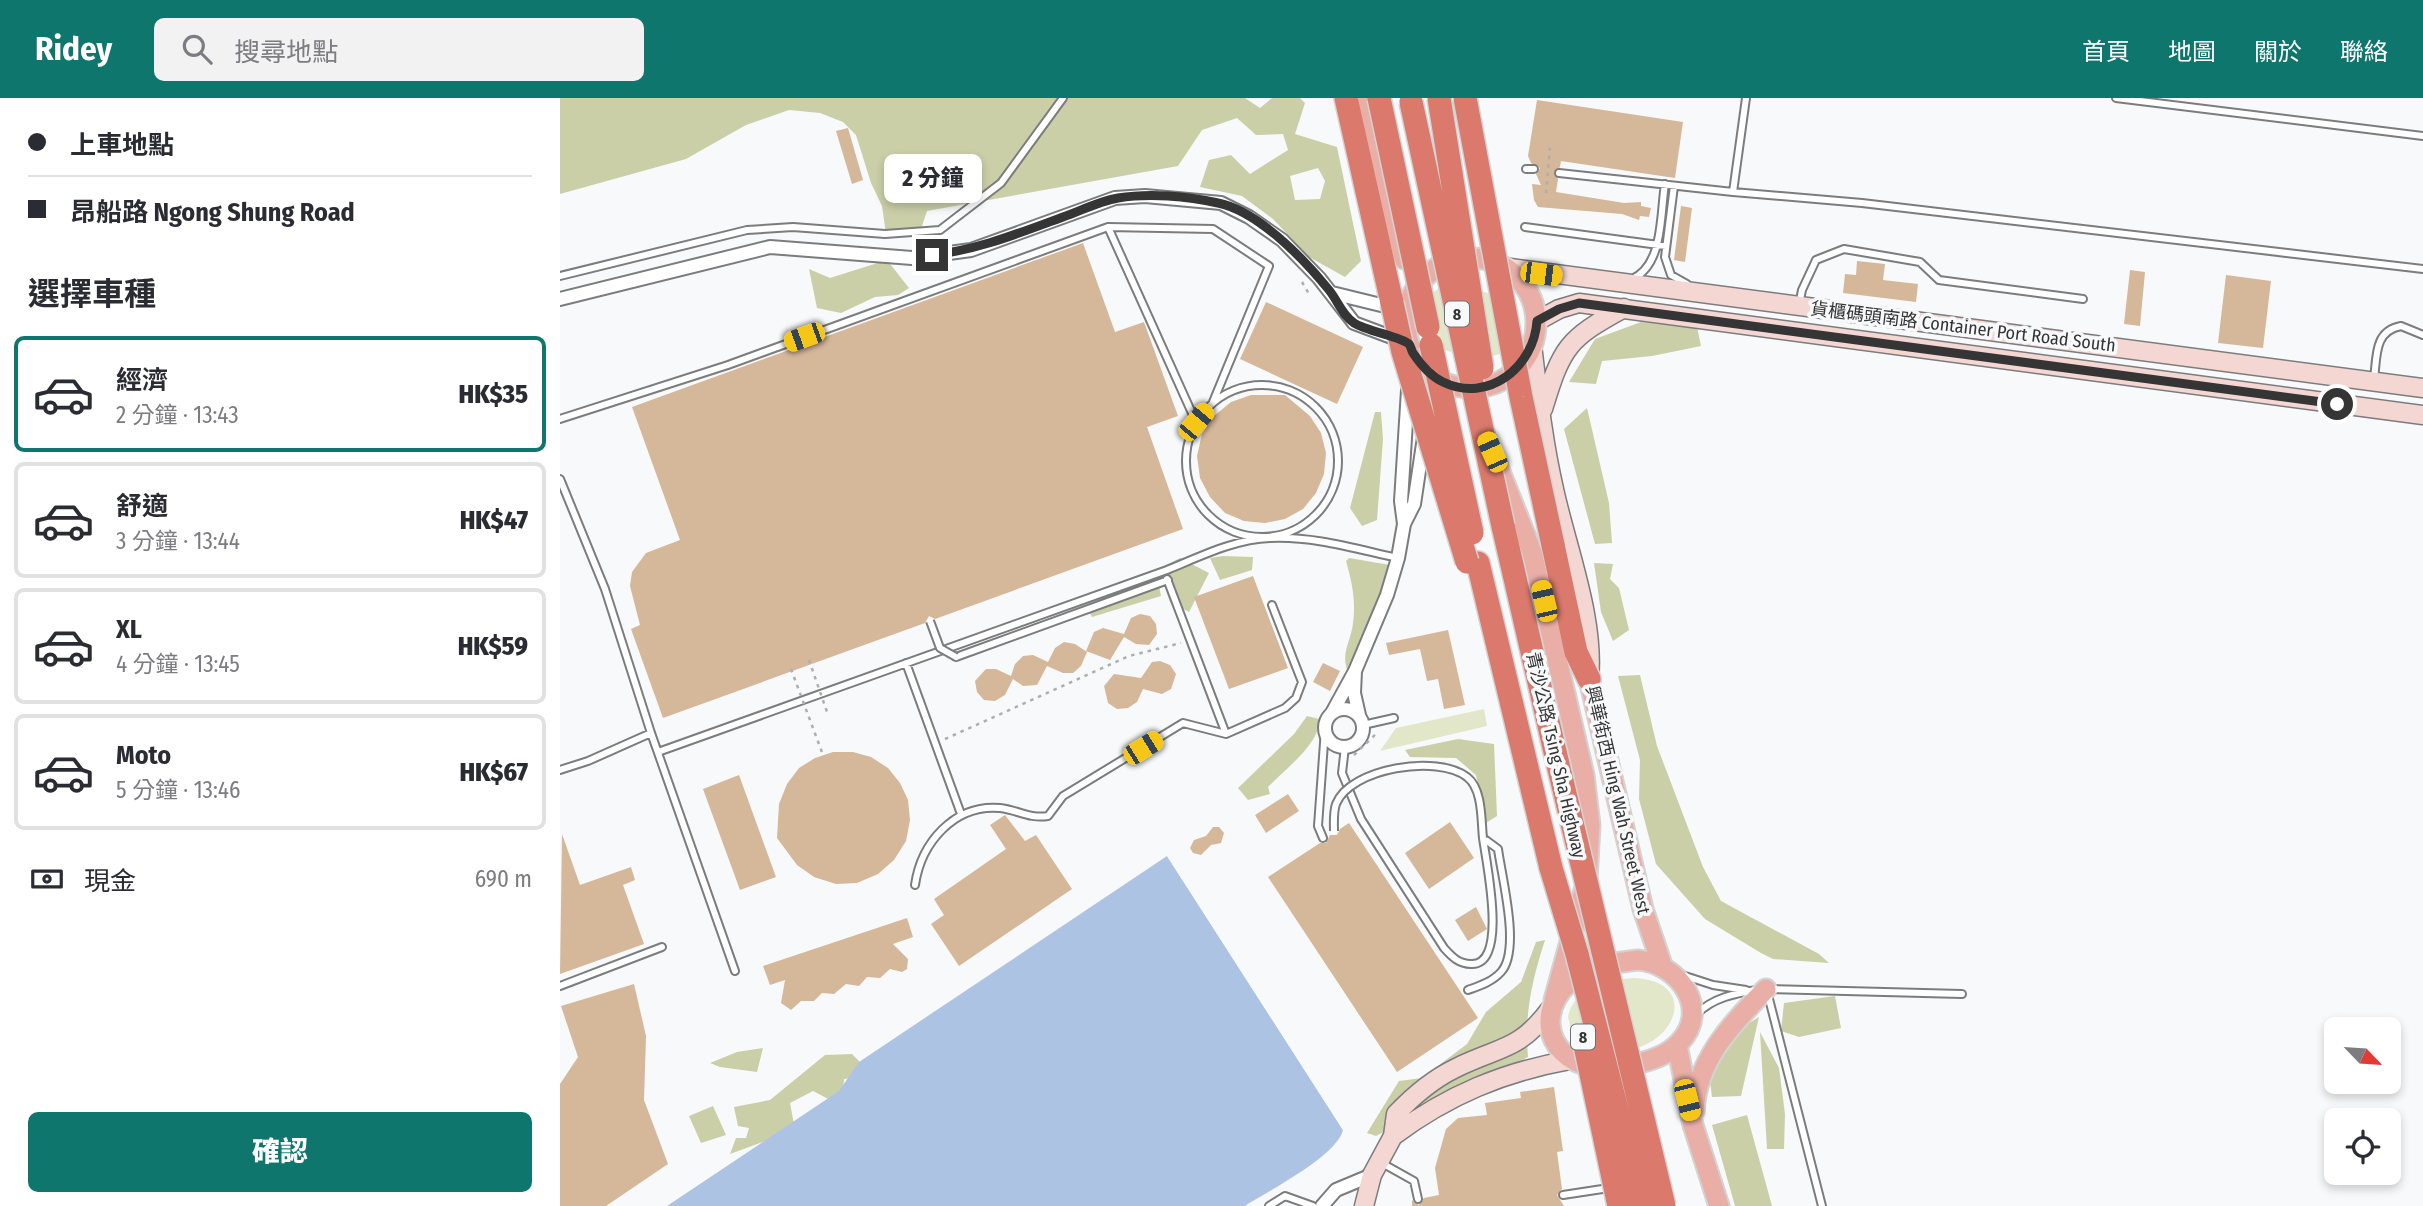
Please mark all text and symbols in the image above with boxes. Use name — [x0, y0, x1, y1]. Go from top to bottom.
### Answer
search box — [154, 18, 644, 81]
text: Ridey — [35, 29, 112, 69]
icon: search — [178, 30, 216, 68]
text: 搜尋地點 — [234, 37, 338, 68]
text: 首頁 — [2082, 38, 2130, 66]
text: 地圖 — [2168, 38, 2216, 66]
text: 關於 — [2254, 38, 2302, 66]
text: 聯絡 — [2340, 38, 2388, 66]
text: 上車地點 — [70, 130, 174, 161]
callout: 2 分鐘 — [883, 153, 981, 202]
text: 2 分鐘 — [902, 164, 964, 192]
text: 昂船路 Ngong Shung Road — [70, 197, 355, 228]
route end — [916, 239, 948, 271]
car — [1519, 261, 1564, 287]
text: 選擇車種 — [28, 275, 156, 313]
street label: 貨櫃碼頭南路 Container Port Road South — [1809, 297, 2117, 357]
road number: 8 — [1445, 302, 1469, 327]
car — [781, 320, 828, 354]
icon: car — [32, 363, 95, 426]
text: 經濟 — [116, 365, 168, 396]
text: HK$35 — [459, 379, 528, 410]
route start — [2321, 388, 2353, 420]
car — [1175, 399, 1218, 445]
text: 2 分鐘 · 13:43 — [116, 401, 239, 429]
car — [1474, 429, 1511, 475]
icon: car — [32, 489, 95, 552]
text: 舒適 — [116, 491, 168, 522]
text: HK$47 — [460, 505, 528, 536]
text: 3 分鐘 · 13:44 — [116, 527, 240, 555]
car — [1530, 578, 1559, 624]
text: XL — [116, 614, 142, 645]
icon: car — [32, 615, 95, 678]
text: HK$59 — [458, 631, 528, 662]
text: 4 分鐘 · 13:45 — [116, 650, 240, 678]
street label: 青沙公路 Tsing Sha Highway — [1522, 650, 1590, 860]
street label: 興華街西 Hing Wah Street West — [1581, 684, 1655, 916]
car — [1120, 728, 1167, 768]
text: Moto — [116, 740, 171, 771]
icon: car — [32, 741, 95, 804]
text: HK$67 — [459, 757, 528, 788]
text: 5 分鐘 · 13:46 — [116, 776, 240, 804]
icon: cash — [28, 860, 66, 898]
text: 690 m — [475, 865, 532, 893]
text: 現金 — [84, 866, 136, 897]
north arrow — [2324, 1017, 2401, 1094]
map controls — [2324, 1017, 2401, 1185]
road number: 8 — [1571, 1024, 1595, 1049]
car — [1672, 1077, 1703, 1123]
button: locate — [2324, 1108, 2401, 1185]
button: 確認 — [28, 1112, 532, 1192]

